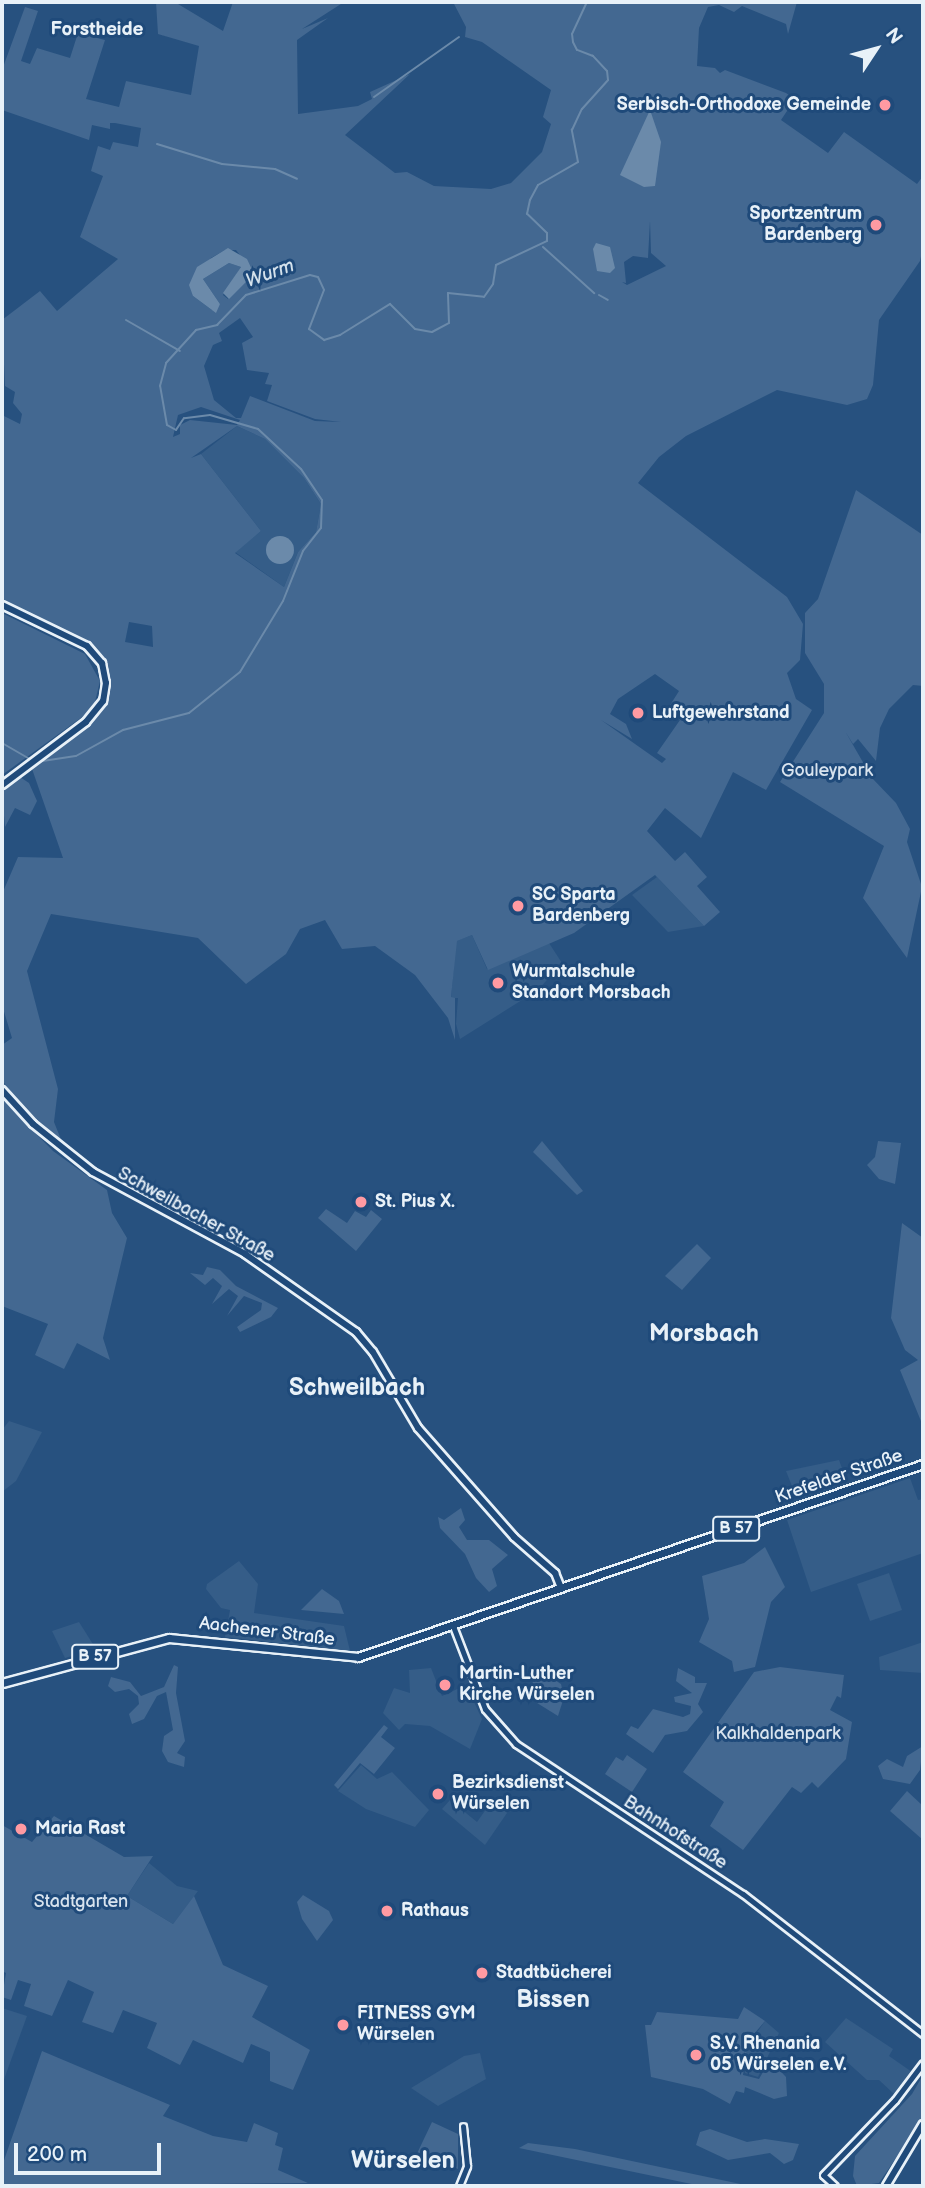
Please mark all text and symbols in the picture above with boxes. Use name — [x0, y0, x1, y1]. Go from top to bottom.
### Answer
north arrow — [841, 14, 911, 84]
district label: Forstheide — [50, 19, 144, 41]
text: N — [880, 24, 907, 49]
place label: Serbisch-Orthodoxe Gemeinde — [617, 94, 871, 116]
marker: Serbisch-Orthodoxe Gemeinde — [877, 97, 893, 113]
place label: Sportzentrum Bardenberg — [750, 204, 862, 246]
marker: Sportzentrum Bardenberg — [868, 217, 884, 233]
water label: Wurm — [242, 255, 298, 293]
place label: Luftgewehrstand — [652, 702, 790, 724]
marker: Luftgewehrstand — [630, 705, 646, 721]
park label: Gouleypark — [781, 760, 873, 782]
place label: SC Sparta Bardenberg — [532, 885, 630, 928]
marker: SC Sparta Bardenberg — [510, 898, 526, 914]
place label: Wurmtalschule Standort Morsbach — [512, 962, 671, 1004]
marker: Wurmtalschule Standort Morsbach — [490, 975, 506, 991]
street label: Schweilbacher Straße — [114, 1163, 278, 1267]
place label: St. Pius X. — [375, 1191, 455, 1213]
marker: St. Pius X. — [353, 1194, 369, 1210]
district label: Morsbach — [649, 1320, 759, 1348]
district label: Schweilbach — [289, 1374, 425, 1402]
street label: Krefelder Straße — [772, 1445, 906, 1509]
road number: B 57 — [712, 1516, 760, 1541]
street label: Aachener Straße — [198, 1613, 336, 1651]
road number: B 57 — [70, 1644, 119, 1670]
place label: Martin-Luther Kirche Würselen — [459, 1664, 595, 1706]
marker: Martin-Luther Kirche Würselen — [437, 1677, 453, 1693]
park label: Kalkhaldenpark — [715, 1723, 841, 1745]
place label: Bezirksdienst Würselen — [452, 1773, 564, 1816]
marker: Bezirksdienst Würselen — [430, 1786, 446, 1802]
street label: Bahnhofstraße — [619, 1791, 731, 1875]
place label: Maria Rast — [35, 1818, 125, 1840]
marker: Maria Rast — [13, 1821, 29, 1837]
park label: Stadtgarten — [34, 1891, 128, 1913]
place label: Rathaus — [401, 1900, 469, 1922]
marker: Rathaus — [379, 1903, 395, 1919]
place label: Stadtbücherei — [496, 1962, 612, 1984]
marker: Stadtbücherei — [474, 1965, 490, 1981]
district label: Bissen — [516, 1986, 590, 2014]
place label: FITNESS GYM Würselen — [357, 2004, 476, 2046]
marker: FITNESS GYM Würselen — [335, 2017, 351, 2033]
place label: S.V. Rhenania 05 Würselen e.V. — [710, 2034, 847, 2076]
marker: S.V. Rhenania 05 Würselen e.V. — [688, 2047, 704, 2063]
scale bar — [18, 2128, 164, 2172]
text: 200 m — [27, 2142, 87, 2167]
district label: Würselen — [351, 2147, 455, 2175]

